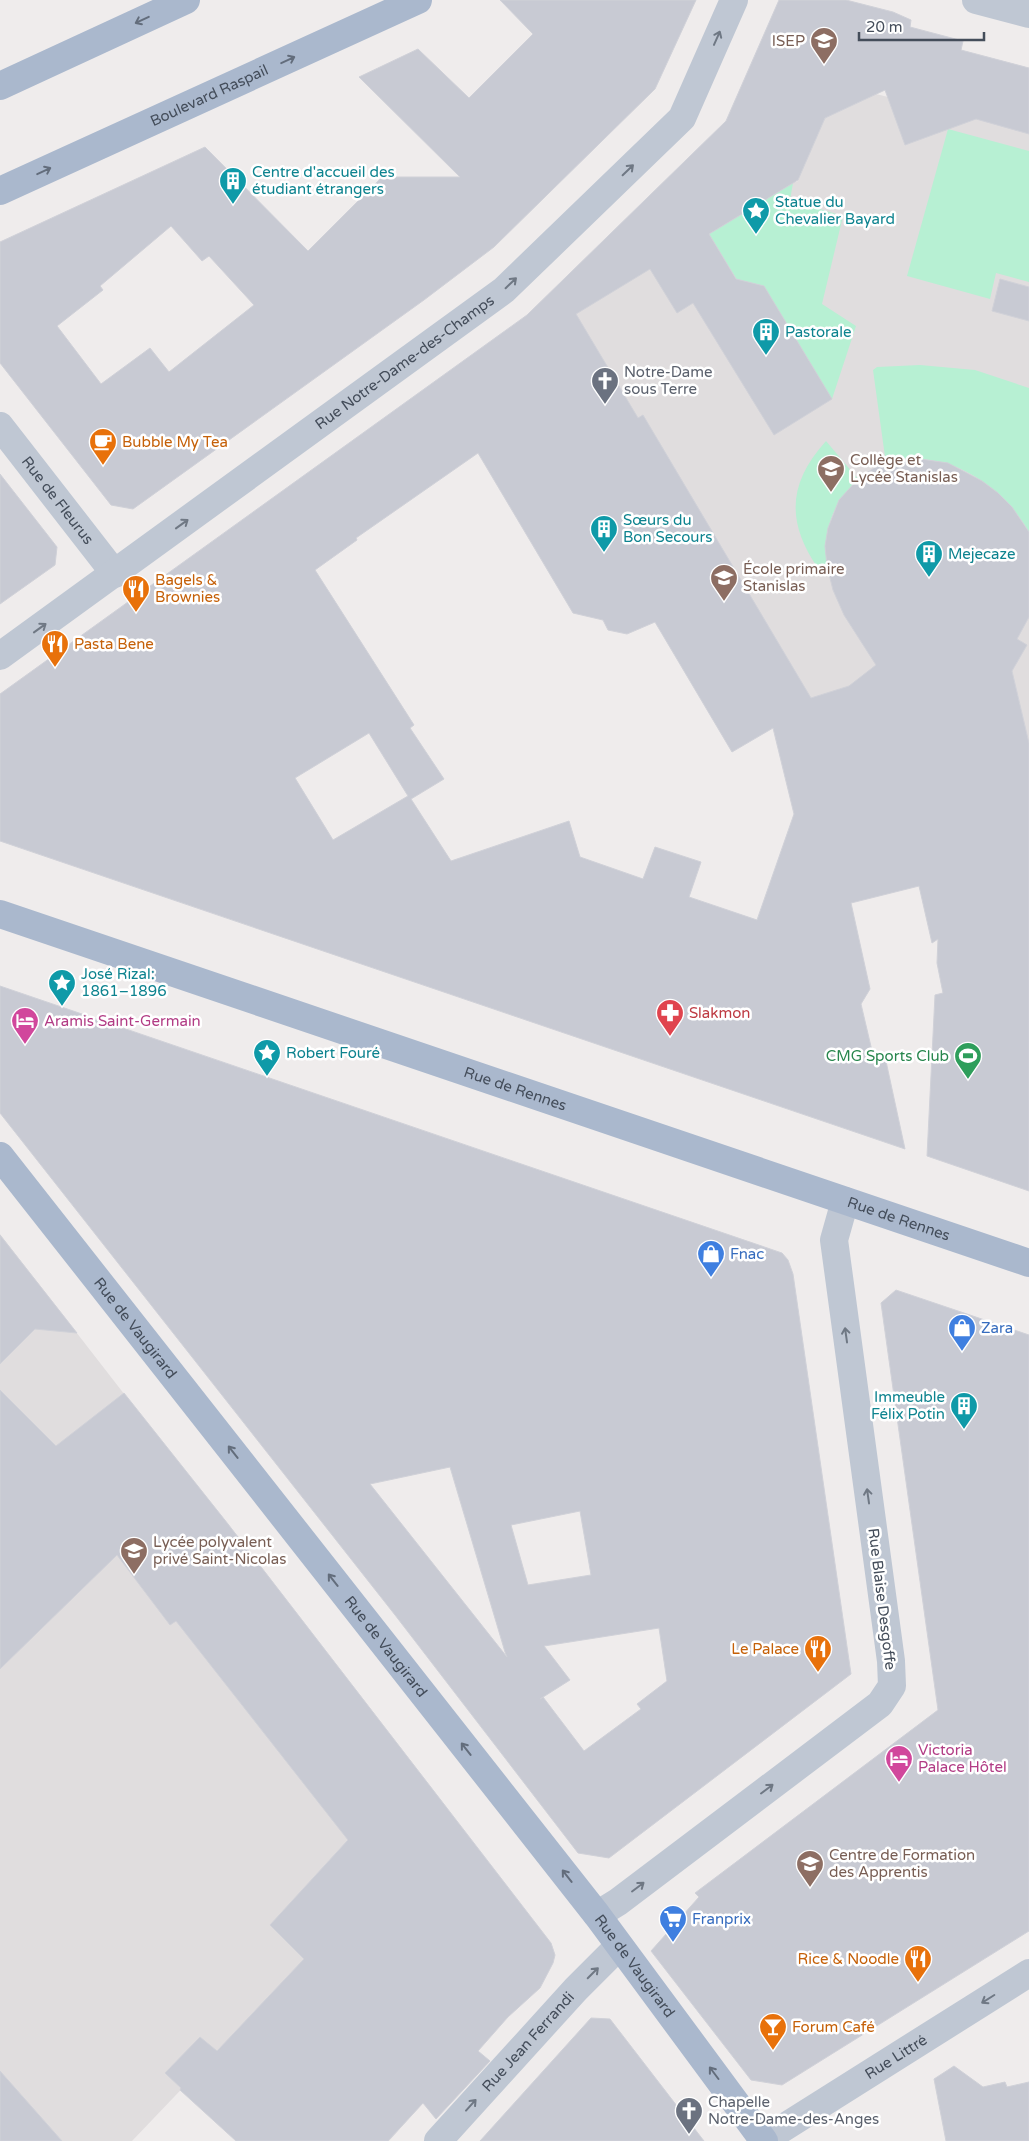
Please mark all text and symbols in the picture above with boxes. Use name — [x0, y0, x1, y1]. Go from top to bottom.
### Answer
scale bar — [859, 10, 984, 42]
one-way arrow — [135, 16, 150, 26]
text: 20 m — [866, 18, 903, 36]
school or university icon: ISEP — [809, 26, 839, 65]
one-way arrow — [712, 31, 722, 46]
place label: ISEP — [772, 32, 805, 50]
one-way arrow — [280, 54, 295, 64]
street label: Boulevard Raspail — [147, 61, 271, 130]
place label: Centre d'accueil des étudiant étrangers — [252, 163, 395, 198]
one-way arrow — [621, 164, 634, 176]
one-way arrow — [36, 165, 51, 175]
building icon: Centre d'accueil des étudiant étrangers — [218, 166, 248, 205]
place label: Statue du Chevalier Bayard — [775, 193, 895, 228]
place icon: Statue du Chevalier Bayard — [741, 196, 771, 235]
one-way arrow — [504, 277, 517, 289]
street label: Rue Notre-Dame-des-Champs — [312, 291, 498, 433]
building icon: Pastorale — [751, 317, 781, 356]
place label: Pastorale — [785, 323, 851, 341]
place label: Notre-Dame sous Terre — [624, 363, 713, 398]
church icon: Notre-Dame sous Terre — [590, 366, 620, 405]
cafe icon: Bubble My Tea — [88, 427, 118, 466]
place label: Bubble My Tea — [122, 433, 228, 451]
place label: Collège et Lycée Stanislas — [850, 451, 958, 486]
street label: Rue de Fleurus — [18, 453, 97, 548]
school or university icon: Collège et Lycée Stanislas — [816, 454, 846, 493]
place label: Sœurs du Bon Secours — [623, 511, 712, 546]
building icon: Sœurs du Bon Secours — [589, 514, 619, 553]
one-way arrow — [175, 519, 189, 530]
building icon: Mejecaze — [914, 539, 944, 578]
place label: Mejecaze — [948, 545, 1015, 563]
place label: École primaire Stanislas — [743, 560, 844, 595]
school or university icon: École primaire Stanislas — [709, 563, 739, 602]
place label: Bagels & Brownies — [155, 571, 220, 606]
restaurant icon: Bagels & Brownies — [121, 574, 151, 613]
one-way arrow — [33, 623, 47, 633]
restaurant icon: Pasta Bene — [40, 629, 70, 668]
place label: Pasta Bene — [74, 635, 154, 653]
place label: José Rizal: 1861–1896 — [81, 965, 167, 1000]
place icon: José Rizal: 1861–1896 — [47, 968, 77, 1007]
pharmacy icon: Slakmon — [655, 998, 685, 1037]
place label: Slakmon — [689, 1004, 751, 1022]
hotel icon: Aramis Saint-Germain — [10, 1006, 40, 1045]
place label: Aramis Saint-Germain — [44, 1012, 201, 1030]
place icon: Robert Fouré — [252, 1038, 282, 1077]
sports icon: CMG Sports Club — [953, 1041, 983, 1080]
place label: Robert Fouré — [286, 1044, 380, 1062]
place label: CMG Sports Club — [826, 1047, 949, 1065]
street label: Rue de Rennes — [461, 1063, 569, 1114]
street label: Rue de Rennes — [845, 1193, 952, 1245]
shop icon: Fnac — [696, 1239, 726, 1278]
place label: Fnac — [730, 1245, 764, 1263]
street label: Rue de Vaugirard — [90, 1274, 181, 1382]
shop icon: Zara — [947, 1313, 977, 1352]
place label: Zara — [981, 1319, 1013, 1337]
one-way arrow — [841, 1327, 851, 1343]
place label: Immeuble Félix Potin — [871, 1388, 945, 1423]
building icon: Immeuble Félix Potin — [949, 1391, 979, 1430]
one-way arrow — [227, 1446, 238, 1459]
one-way arrow — [863, 1488, 873, 1504]
street label: Rue Blaise Desgoffe — [864, 1527, 900, 1671]
place label: Lycée polyvalent privé Saint-Nicolas — [153, 1533, 286, 1568]
school or university icon: Lycée polyvalent privé Saint-Nicolas — [119, 1536, 149, 1575]
one-way arrow — [328, 1574, 339, 1587]
street label: Rue de Vaugirard — [340, 1592, 431, 1701]
restaurant icon: Le Palace — [803, 1634, 833, 1673]
place label: Le Palace — [731, 1640, 799, 1658]
place label: Victoria Palace Hôtel — [918, 1741, 1007, 1776]
one-way arrow — [461, 1742, 472, 1755]
hotel icon: Victoria Palace Hôtel — [884, 1744, 914, 1783]
one-way arrow — [760, 1784, 773, 1795]
place label: Centre de Formation des Apprentis — [829, 1846, 975, 1881]
school or university icon: Centre de Formation des Apprentis — [795, 1849, 825, 1888]
one-way arrow — [562, 1869, 572, 1883]
one-way arrow — [631, 1882, 644, 1893]
supermarket icon: Franprix — [658, 1904, 688, 1943]
place label: Franprix — [692, 1910, 751, 1928]
street label: Rue de Vaugirard — [591, 1911, 679, 2021]
restaurant icon: Rice & Noodle — [903, 1944, 933, 1983]
place label: Rice & Noodle — [798, 1950, 899, 1968]
one-way arrow — [587, 1966, 599, 1979]
street label: Rue Jean Ferrandi — [478, 1988, 578, 2095]
one-way arrow — [981, 1994, 995, 2004]
bar icon: Forum Café — [758, 2012, 788, 2051]
place label: Forum Café — [792, 2018, 875, 2036]
street label: Rue Littré — [862, 2031, 930, 2083]
one-way arrow — [708, 2067, 719, 2080]
place label: Chapelle Notre-Dame-des-Anges — [708, 2093, 879, 2128]
church icon: Chapelle Notre-Dame-des-Anges — [674, 2096, 704, 2135]
one-way arrow — [465, 2098, 477, 2111]

